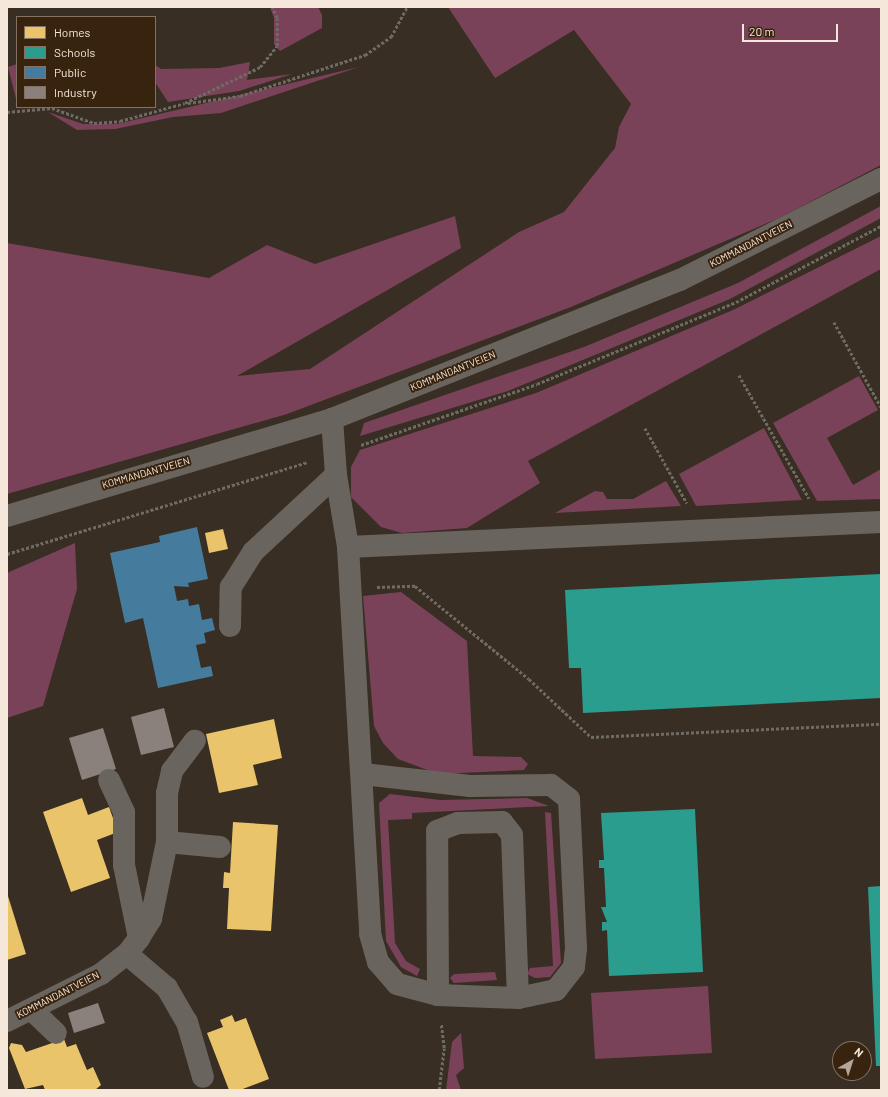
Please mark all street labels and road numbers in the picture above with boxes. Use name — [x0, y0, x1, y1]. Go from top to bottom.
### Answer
street label: KOMMANDANTVEIEN — [708, 218, 794, 270]
street label: KOMMANDANTVEIEN — [409, 348, 497, 394]
street label: KOMMANDANTVEIEN — [101, 455, 191, 491]
street label: KOMMANDANTVEIEN — [15, 969, 101, 1021]

